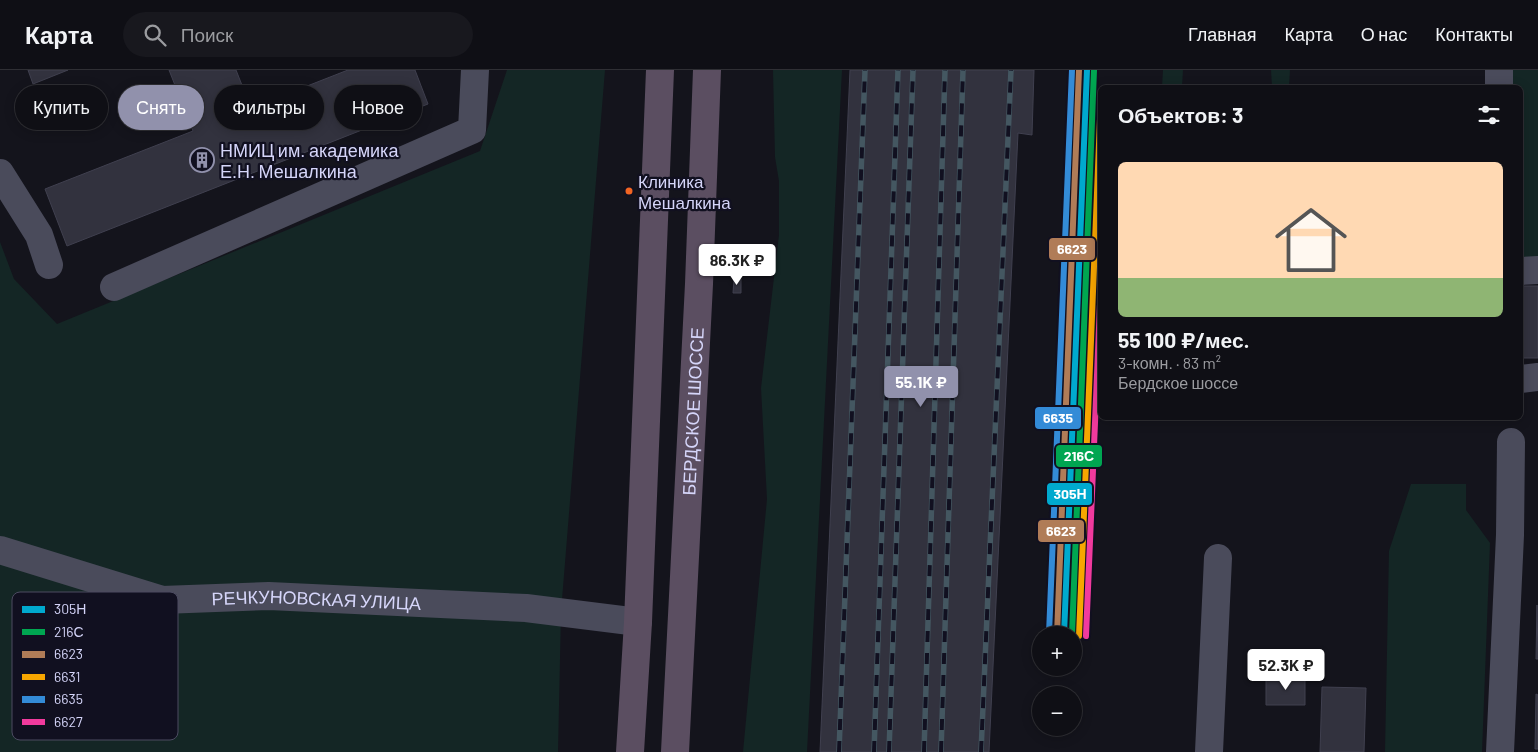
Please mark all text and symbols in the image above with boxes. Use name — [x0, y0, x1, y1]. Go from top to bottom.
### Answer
search box — [123, 12, 473, 57]
text: Карта — [25, 20, 93, 49]
icon: search — [141, 21, 169, 49]
text: Поиск — [181, 23, 233, 46]
text: Главная — [1188, 23, 1257, 45]
text: Карта — [1285, 23, 1333, 45]
text: О нас — [1361, 23, 1407, 45]
text: Контакты — [1435, 23, 1513, 45]
chip: Купить — [15, 85, 108, 130]
chip: Снять — [118, 85, 204, 130]
chip: Фильтры — [214, 85, 324, 130]
chip: Новое — [334, 85, 422, 130]
icon: filters — [1475, 101, 1503, 129]
text: Объектов: 3 — [1118, 102, 1243, 127]
place label: НМИЦ им. академика Е.Н. Мешалкина — [220, 139, 399, 182]
building icon: НМИЦ им. академика Е.Н. Мешалкина — [189, 147, 215, 173]
place label: Клиника Мешалкина — [638, 171, 731, 212]
marker: Клиника Мешалкина — [624, 186, 634, 196]
icon: home — [1266, 195, 1356, 285]
line badge: 6623 — [1048, 237, 1096, 261]
text: 6623 — [1057, 240, 1087, 257]
pin: 86.3K ₽ — [691, 244, 783, 286]
text: 86.3K ₽ — [710, 250, 764, 269]
street label: БЕРДСКОЕ ШОССЕ — [677, 327, 708, 496]
text: 55 100 ₽/мес. — [1118, 327, 1249, 352]
text: 3-комн. · 83 m² — [1118, 353, 1221, 372]
pin: 55.1K ₽ — [875, 366, 967, 408]
text: 55.1K ₽ — [895, 372, 947, 391]
text: Бердское шоссе — [1118, 373, 1238, 392]
line badge: 6635 — [1034, 406, 1082, 430]
text: 6635 — [1043, 409, 1074, 426]
line badge: 216С — [1055, 444, 1103, 468]
text: 216С — [1064, 447, 1094, 464]
line badge: 305Н — [1046, 482, 1093, 506]
text: 305Н — [1053, 485, 1087, 502]
line badge: 6623 — [1037, 519, 1085, 543]
text: 6623 — [1046, 522, 1076, 539]
street label: РЕЧКУНОВСКАЯ УЛИЦА — [211, 585, 422, 614]
legend — [12, 592, 178, 740]
text: 305Н — [54, 600, 86, 617]
text: 216С — [54, 623, 84, 640]
map controls — [1032, 626, 1082, 736]
button: + — [1032, 626, 1082, 676]
text: 6623 — [54, 645, 83, 662]
pin: 52.3K ₽ — [1240, 648, 1332, 691]
text: 52.3K ₽ — [1259, 655, 1313, 674]
text: 6631 — [54, 668, 80, 685]
button: − — [1032, 686, 1082, 736]
text: 6635 — [54, 690, 83, 707]
text: 6627 — [54, 713, 83, 730]

